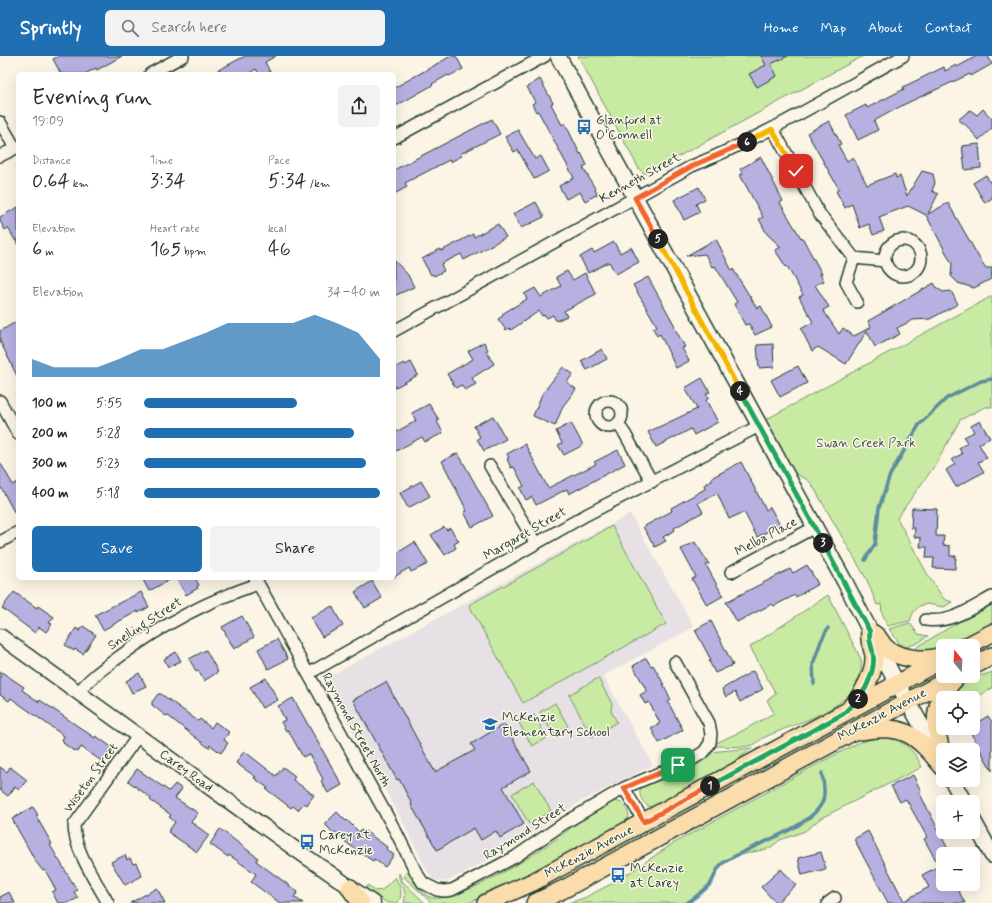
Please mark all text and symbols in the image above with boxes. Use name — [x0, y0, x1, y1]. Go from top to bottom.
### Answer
search box — [105, 10, 385, 46]
text: Sprintly — [20, 16, 81, 41]
icon: search — [119, 17, 141, 39]
text: Search here — [151, 18, 227, 38]
text: Home — [764, 19, 798, 37]
text: Map — [820, 19, 846, 37]
text: About — [868, 19, 903, 37]
text: Contact — [925, 19, 972, 37]
text: Evening run — [32, 84, 152, 112]
button: share — [338, 85, 380, 127]
place label: Glanford at O'Connell — [596, 112, 662, 144]
text: 19:09 — [32, 113, 64, 130]
bus stop icon: Glanford at O'Connell — [575, 118, 593, 136]
pin: 6 — [737, 132, 757, 152]
text: 6 — [744, 135, 750, 149]
street label: Kenneth Street — [596, 149, 684, 207]
text: Distance — [32, 154, 71, 168]
text: Time — [150, 154, 173, 168]
text: Pace — [268, 154, 290, 168]
pin — [779, 154, 813, 188]
icon: check — [785, 160, 807, 182]
text: 0.64 — [32, 168, 70, 195]
text: 3:34 — [150, 168, 186, 195]
text: 5:34 — [268, 168, 307, 195]
text: km — [70, 177, 89, 191]
text: /km — [307, 177, 330, 191]
text: Elevation — [32, 222, 75, 236]
text: Heart rate — [150, 222, 199, 236]
text: kcal — [268, 222, 286, 236]
pin: 5 — [648, 229, 668, 249]
text: 5 — [655, 232, 661, 246]
text: 6 — [32, 236, 42, 263]
text: 165 — [150, 236, 181, 263]
text: 46 — [268, 236, 291, 263]
text: m — [42, 245, 54, 259]
text: bpm — [181, 245, 206, 259]
text: Elevation — [32, 284, 83, 301]
text: 34–40 m — [327, 284, 380, 301]
pin: 4 — [730, 381, 750, 401]
text: 4 — [737, 384, 743, 398]
text: 100 m — [32, 395, 67, 412]
text: 5:55 — [96, 395, 122, 412]
text: 200 m — [32, 425, 67, 442]
text: 5:28 — [96, 425, 121, 442]
park label: Swan Creek Park — [816, 435, 916, 452]
text: 300 m — [32, 455, 67, 472]
text: 5:23 — [96, 455, 119, 472]
text: 400 m — [32, 485, 69, 502]
text: 5:18 — [96, 485, 120, 502]
street label: Margaret Street — [480, 503, 570, 565]
street label: Melba Place — [732, 514, 800, 560]
button: Save — [32, 526, 202, 572]
button: Share — [210, 526, 380, 572]
pin: 3 — [813, 533, 833, 553]
text: 3 — [821, 536, 825, 550]
street label: Snelling Street — [105, 594, 186, 656]
north arrow — [936, 639, 980, 683]
map controls — [936, 639, 980, 891]
street label: Raymond Street North — [318, 670, 394, 790]
street label: McKenzie Avenue — [835, 684, 929, 746]
pin: 2 — [848, 689, 868, 709]
button: locate — [936, 691, 980, 735]
text: 2 — [855, 692, 861, 706]
place label: McKenzie Elementary School — [502, 709, 610, 741]
school or university icon: McKenzie Elementary School — [481, 715, 499, 733]
street label: Wiseton Street — [60, 740, 122, 816]
button: layers — [936, 743, 980, 787]
street label: Carey Road — [156, 746, 216, 796]
pin — [661, 748, 695, 782]
icon: arrive — [667, 754, 689, 776]
pin: 1 — [700, 776, 720, 796]
text: 1 — [708, 779, 712, 793]
button: + — [936, 795, 980, 839]
street label: Raymond Street — [480, 800, 570, 864]
street label: McKenzie Avenue — [542, 821, 636, 883]
place label: Carey at McKenzie — [319, 827, 373, 859]
bus stop icon: Carey at McKenzie — [298, 833, 316, 851]
button: − — [936, 847, 980, 891]
place label: McKenzie at Carey — [630, 860, 684, 892]
bus stop icon: McKenzie at Carey — [609, 866, 627, 884]

